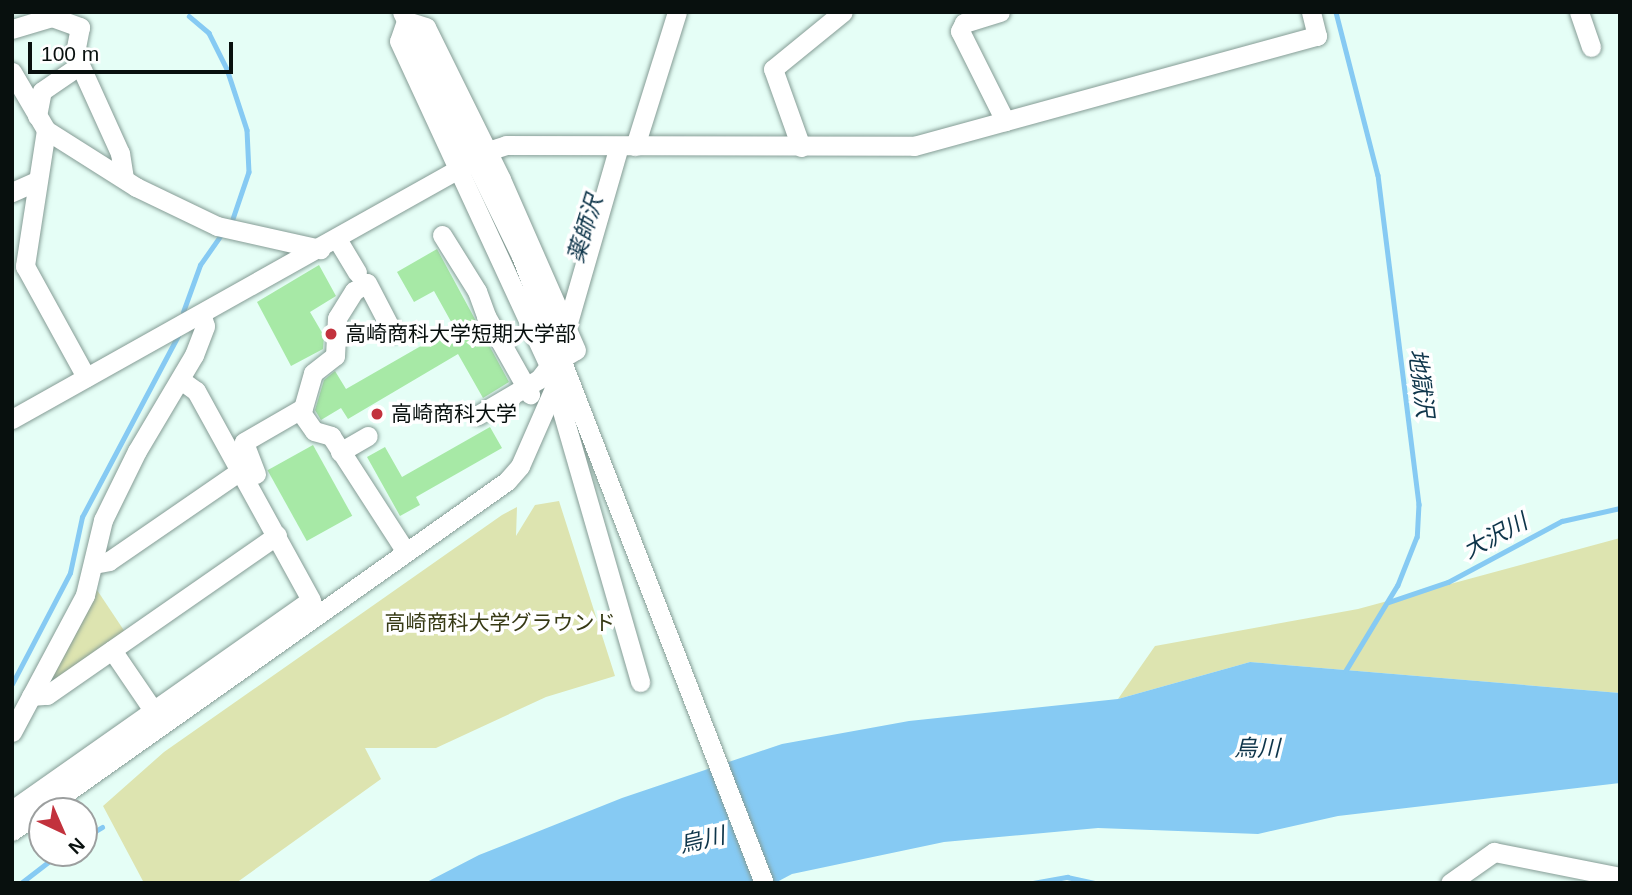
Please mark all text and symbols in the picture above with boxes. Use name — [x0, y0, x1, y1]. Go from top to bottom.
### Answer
scale bar — [32, 28, 236, 72]
text: 100 m — [41, 42, 99, 65]
water label: 薬師沢 — [562, 192, 608, 266]
place label: 高崎商科大学短期大学部 — [345, 321, 576, 347]
marker: 高崎商科大学短期大学部 — [323, 326, 339, 342]
water label: 地獄沢 — [1403, 347, 1439, 419]
place label: 高崎商科大学 — [391, 401, 517, 427]
marker: 高崎商科大学 — [369, 406, 385, 422]
water label: 大沢川 — [1458, 508, 1532, 564]
park label: 高崎商科大学グラウンド — [385, 610, 615, 636]
water label: 烏川 — [1234, 734, 1280, 762]
north arrow — [28, 797, 98, 867]
water label: 烏川 — [676, 821, 728, 859]
text: N — [64, 834, 89, 858]

